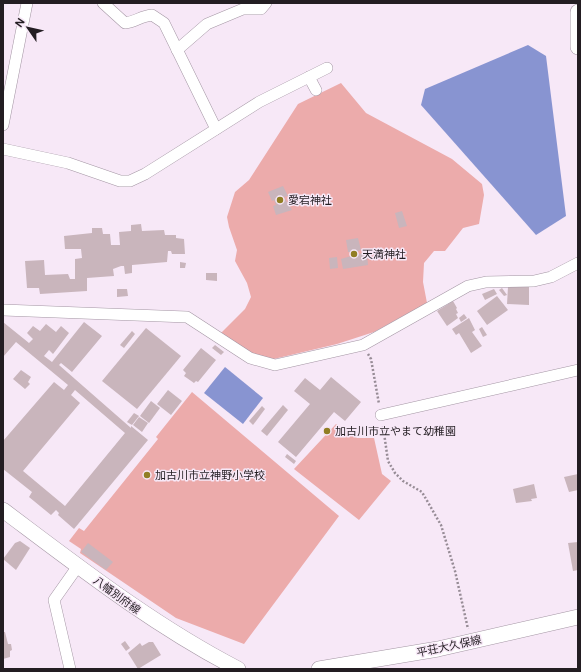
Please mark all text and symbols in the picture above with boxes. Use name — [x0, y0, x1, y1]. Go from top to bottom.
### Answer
north arrow — [8, 8, 48, 48]
text: N — [12, 15, 28, 30]
place label: 愛宕神社 — [288, 193, 332, 207]
marker: 愛宕神社 — [275, 195, 285, 205]
place label: 天満神社 — [362, 247, 406, 261]
marker: 天満神社 — [349, 249, 359, 259]
place label: 加古川市立やまて幼稚園 — [335, 424, 456, 438]
marker: 加古川市立やまて幼稚園 — [322, 426, 332, 436]
place label: 加古川市立神野小学校 — [155, 468, 265, 482]
marker: 加古川市立神野小学校 — [142, 470, 152, 480]
street label: 八幡別府線 — [91, 573, 143, 617]
street label: 平荘大久保線 — [415, 632, 483, 660]

